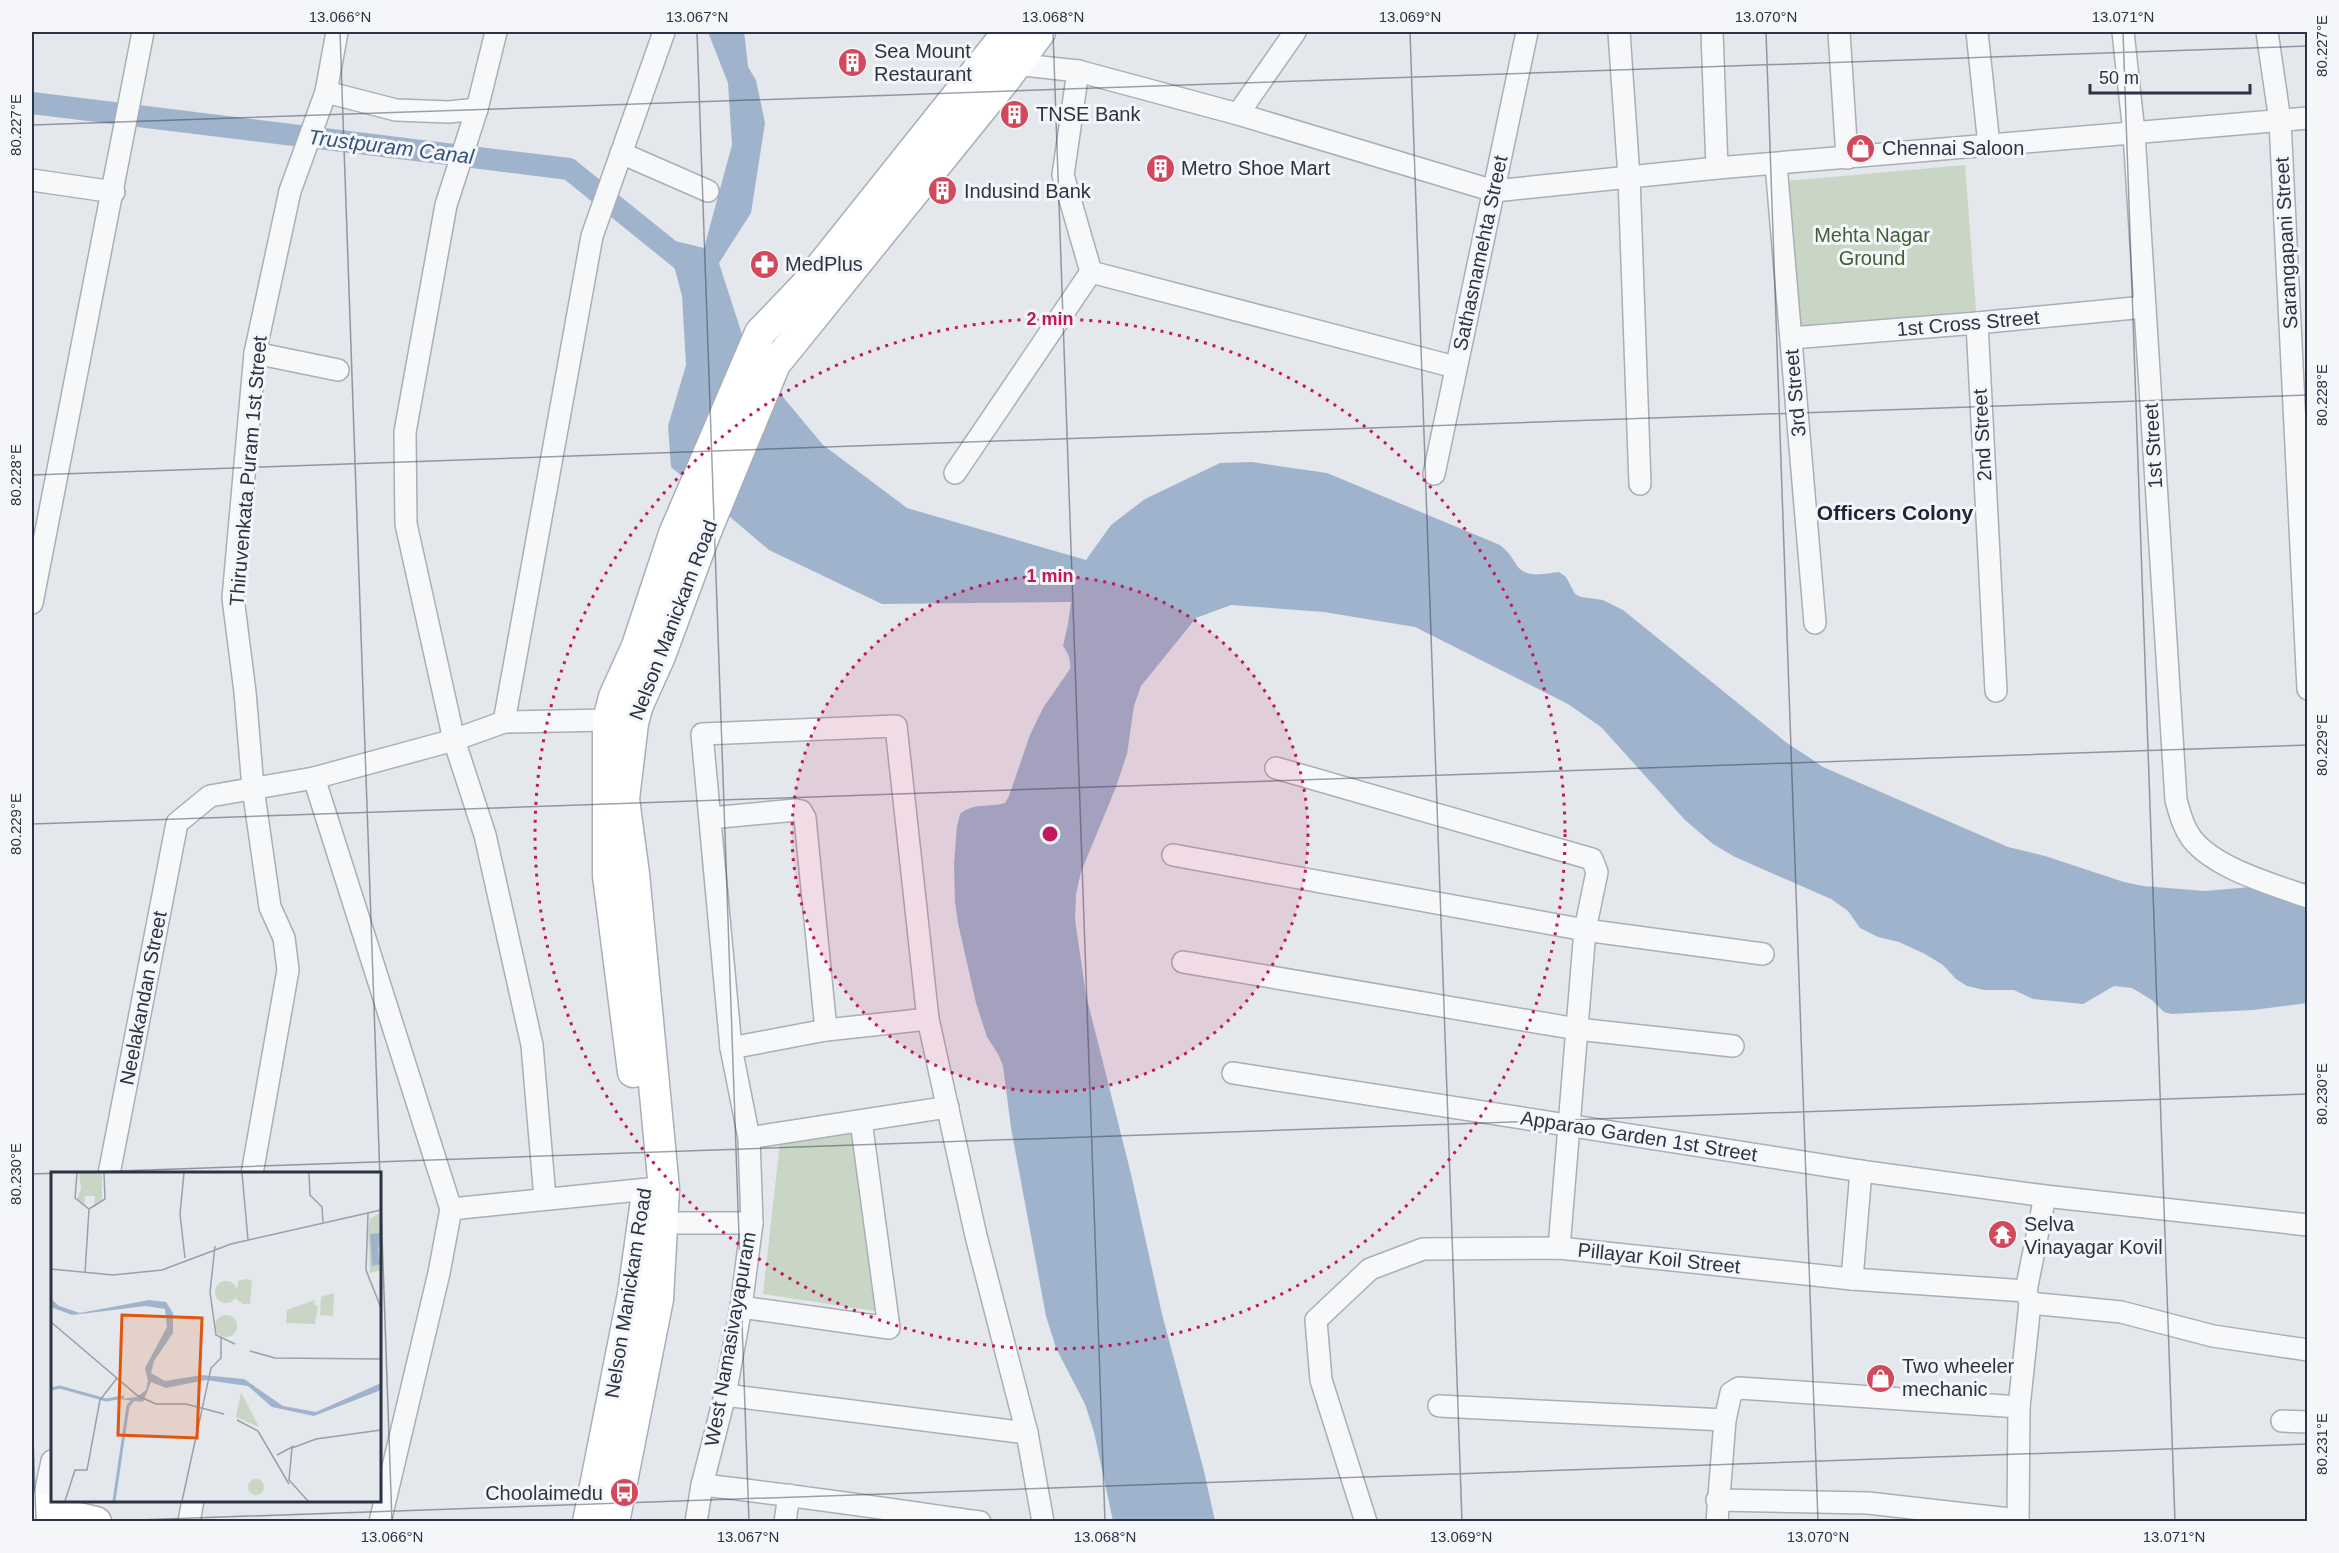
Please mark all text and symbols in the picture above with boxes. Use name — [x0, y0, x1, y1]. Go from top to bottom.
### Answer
text: 13.066°N — [309, 8, 371, 25]
text: 13.067°N — [666, 8, 728, 25]
text: 13.068°N — [1022, 8, 1084, 25]
text: 13.069°N — [1379, 8, 1441, 25]
text: 13.070°N — [1735, 8, 1797, 25]
text: 13.071°N — [2092, 8, 2154, 25]
text: 80.227°E — [2313, 15, 2330, 77]
place label: Sea Mount Restaurant — [874, 40, 972, 85]
building icon: Sea Mount Restaurant — [837, 46, 869, 78]
scale bar — [2090, 57, 2250, 95]
text: 50 m — [2099, 68, 2139, 88]
text: 80.227°E — [7, 94, 24, 156]
building icon: TNSE Bank — [999, 98, 1031, 130]
place label: TNSE Bank — [1036, 103, 1141, 125]
water label: Trustpuram Canal — [307, 125, 476, 168]
shop icon: Chennai Saloon — [1845, 132, 1877, 164]
place label: Chennai Saloon — [1882, 137, 2024, 159]
building icon: Metro Shoe Mart — [1144, 152, 1176, 184]
street label: Sathasnamehta Street — [1449, 153, 1512, 353]
street label: Sarangapani Street — [2270, 156, 2301, 330]
place label: Metro Shoe Mart — [1181, 157, 1330, 179]
building icon: Indusind Bank — [927, 175, 959, 207]
place label: Indusind Bank — [964, 180, 1092, 202]
park label: Mehta Nagar Ground — [1814, 224, 1930, 269]
pharmacy icon: MedPlus — [748, 248, 780, 280]
place label: MedPlus — [785, 253, 863, 275]
street label: 1st Cross Street — [1896, 306, 2041, 340]
text: 2 min — [1026, 309, 1074, 329]
street label: Thiruvenkata Puram 1st Street — [225, 335, 271, 607]
street label: 3rd Street — [1780, 348, 1810, 438]
text: 80.228°E — [2313, 364, 2330, 426]
street label: 2nd Street — [1969, 388, 1995, 482]
street label: 1st Street — [2140, 402, 2166, 489]
text: 80.228°E — [7, 444, 24, 506]
district label: Officers Colony — [1817, 501, 1973, 524]
street label: Nelson Manickam Road — [625, 517, 721, 723]
text: 1 min — [1026, 566, 1074, 586]
text: 80.229°E — [2313, 714, 2330, 776]
text: 80.229°E — [7, 793, 24, 855]
centre of rings — [1040, 824, 1060, 844]
street label: Neelakandan Street — [115, 909, 171, 1087]
text: 80.230°E — [2313, 1063, 2330, 1125]
street label: Apparao Garden 1st Street — [1519, 1106, 1759, 1166]
text: 80.230°E — [7, 1143, 24, 1205]
inset map — [51, 1172, 381, 1502]
street label: Nelson Manickam Road — [601, 1186, 655, 1400]
place label: Selva Vinayagar Kovil — [2024, 1213, 2163, 1258]
temple icon: Selva Vinayagar Kovil — [1987, 1219, 2019, 1251]
street label: West Namasivayapuram — [700, 1230, 760, 1448]
street label: Pillayar Koil Street — [1577, 1239, 1742, 1278]
place label: Two wheeler mechanic — [1902, 1355, 2015, 1400]
shop icon: Two wheeler mechanic — [1865, 1362, 1897, 1394]
text: 80.231°E — [2313, 1413, 2330, 1475]
bus stop icon: Choolaimedu — [608, 1477, 640, 1509]
place label: Choolaimedu — [485, 1482, 603, 1504]
text: 13.066°N — [361, 1528, 423, 1545]
text: 13.067°N — [717, 1528, 779, 1545]
text: 13.068°N — [1074, 1528, 1136, 1545]
text: 13.069°N — [1430, 1528, 1492, 1545]
text: 13.070°N — [1787, 1528, 1849, 1545]
text: 13.071°N — [2143, 1528, 2205, 1545]

